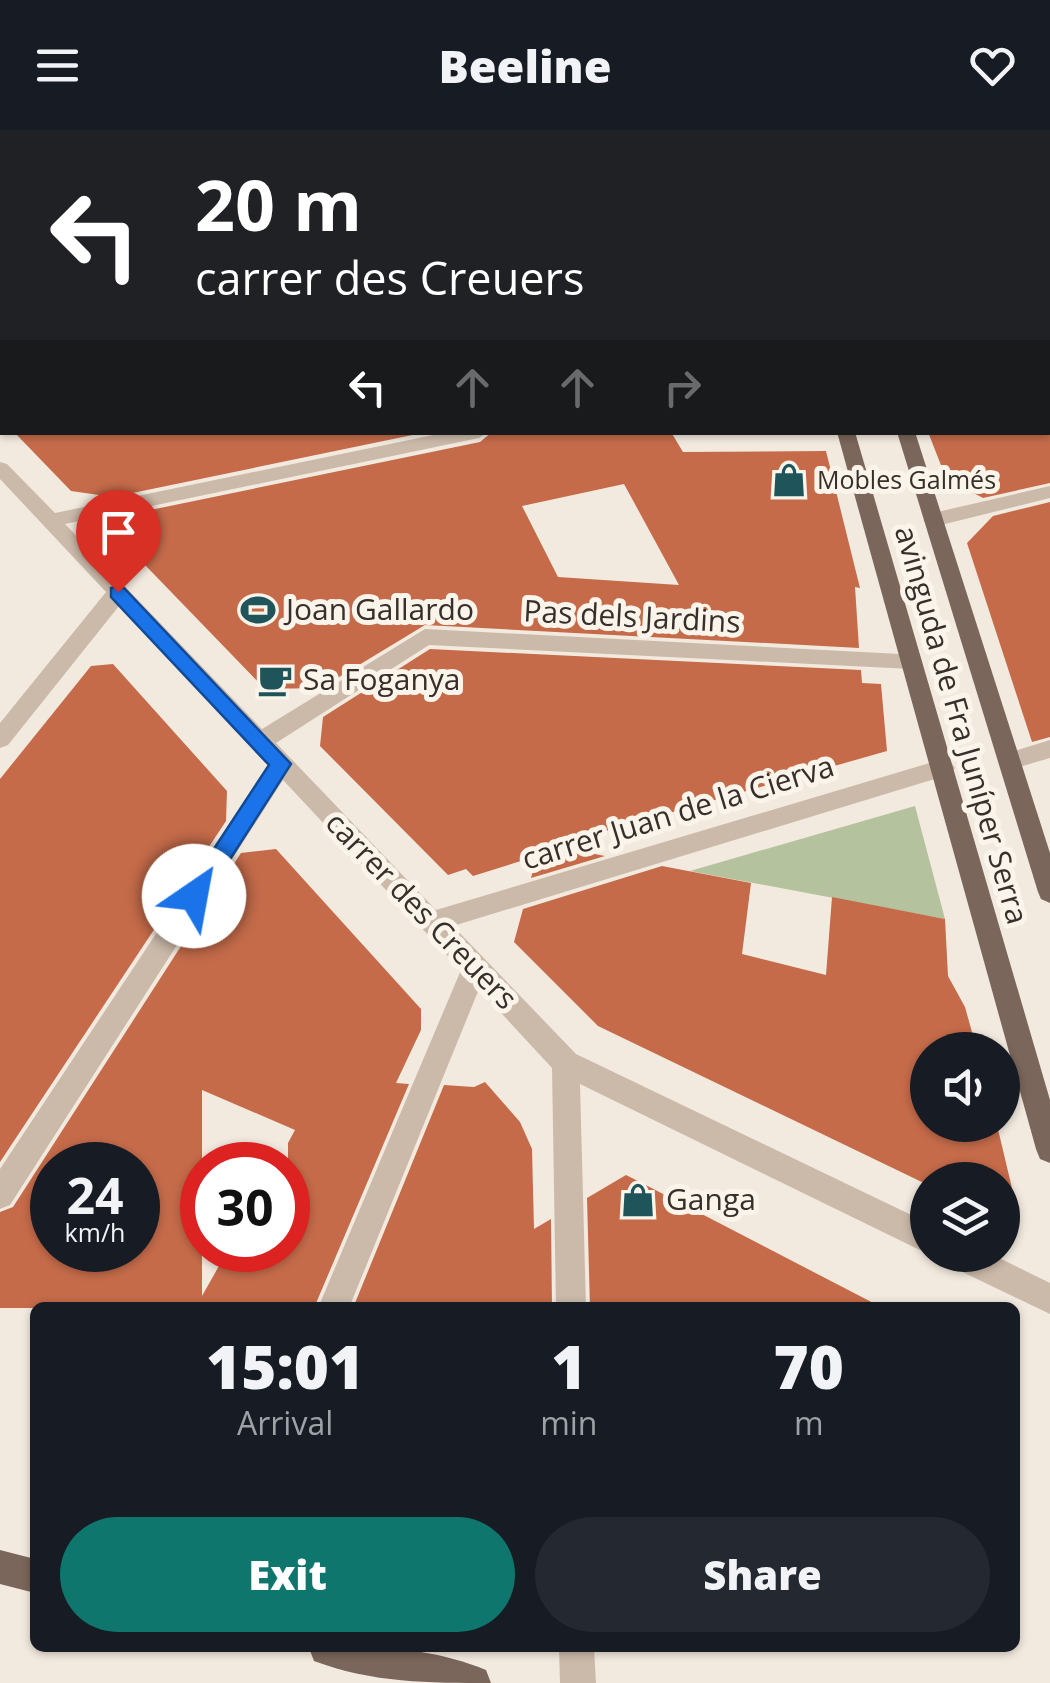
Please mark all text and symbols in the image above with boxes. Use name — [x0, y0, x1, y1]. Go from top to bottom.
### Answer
text: Beeline — [438, 35, 612, 96]
icon: menu — [30, 38, 85, 93]
icon: heart — [965, 38, 1020, 93]
text: 20 m — [195, 156, 362, 252]
icon: left — [30, 170, 160, 300]
text: carrer des Creuers — [195, 247, 584, 308]
icon: left — [340, 360, 395, 415]
icon: ahead — [445, 360, 500, 415]
icon: ahead — [550, 360, 605, 415]
icon: right — [655, 360, 710, 415]
shop icon: Mobles Galmés — [770, 461, 808, 499]
place label: Mobles Galmés — [817, 462, 996, 496]
pin — [76, 490, 161, 593]
icon: arrive — [91, 505, 146, 560]
street label: avinguda de Fra Juníper Serra — [886, 521, 1039, 928]
place label: Joan Gallardo — [283, 588, 474, 629]
street label: Pas dels Jardins — [523, 589, 742, 642]
sports icon: Joan Gallardo — [239, 591, 277, 629]
place label: Sa Foganya — [303, 658, 461, 699]
cafe icon: Sa Foganya — [256, 661, 294, 699]
street label: carrer Juan de la Cierva — [517, 745, 838, 879]
street label: carrer des Creuers — [317, 802, 527, 1018]
position arrow — [142, 844, 246, 948]
map controls — [910, 1032, 1020, 1272]
button: sound — [910, 1032, 1020, 1142]
speed limit sign: 30 — [180, 1142, 310, 1272]
text: 24 — [66, 1161, 124, 1229]
button: layers — [910, 1162, 1020, 1272]
place label: Ganga — [666, 1178, 756, 1219]
shop icon: Ganga — [619, 1181, 657, 1219]
text: km/h — [65, 1215, 125, 1249]
text: 15:01 — [206, 1325, 364, 1407]
text: 1 — [551, 1325, 586, 1407]
text: 70 — [774, 1325, 844, 1407]
text: Arrival — [237, 1401, 333, 1444]
text: min — [540, 1401, 597, 1444]
text: m — [794, 1401, 824, 1444]
button: Exit — [60, 1517, 515, 1632]
button: Share — [535, 1517, 990, 1632]

